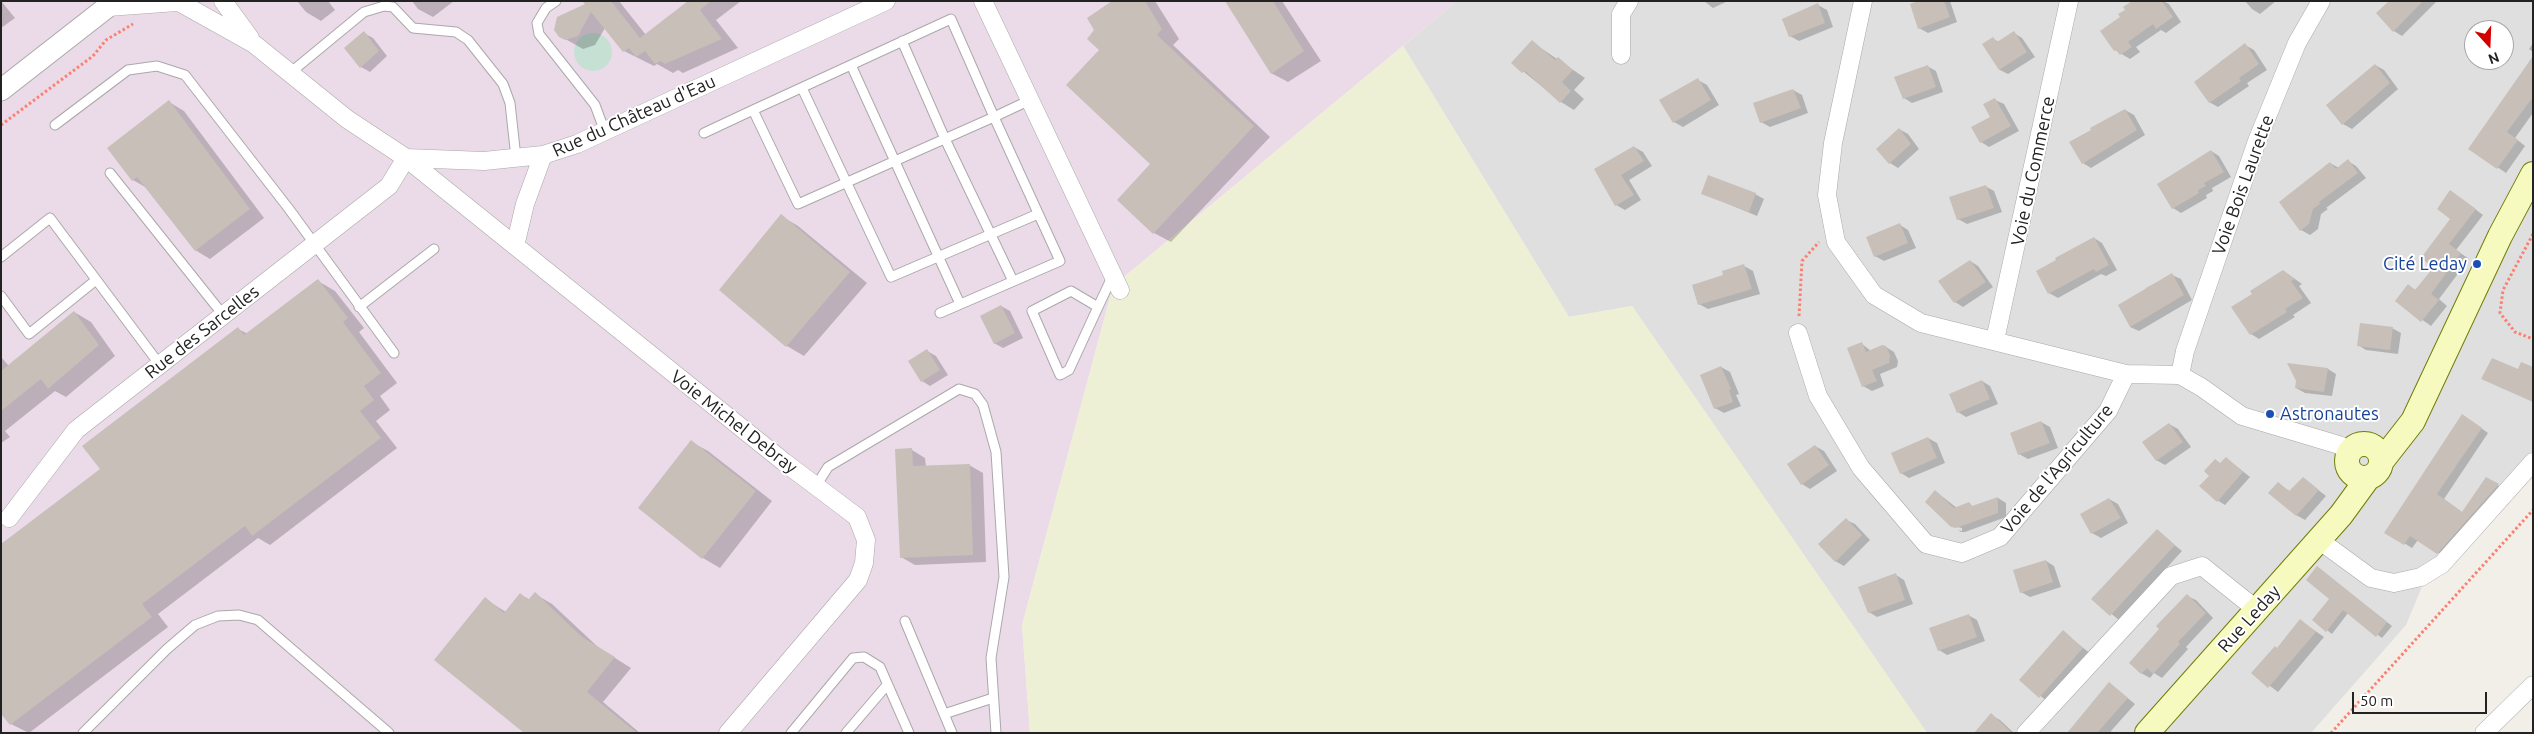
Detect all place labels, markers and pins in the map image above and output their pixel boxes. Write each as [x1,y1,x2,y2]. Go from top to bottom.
place label: Cité Leday [2383,253,2467,275]
marker: Cité Leday [2471,258,2483,270]
place label: Astronautes [2280,403,2379,425]
marker: Astronautes [2264,408,2276,420]

